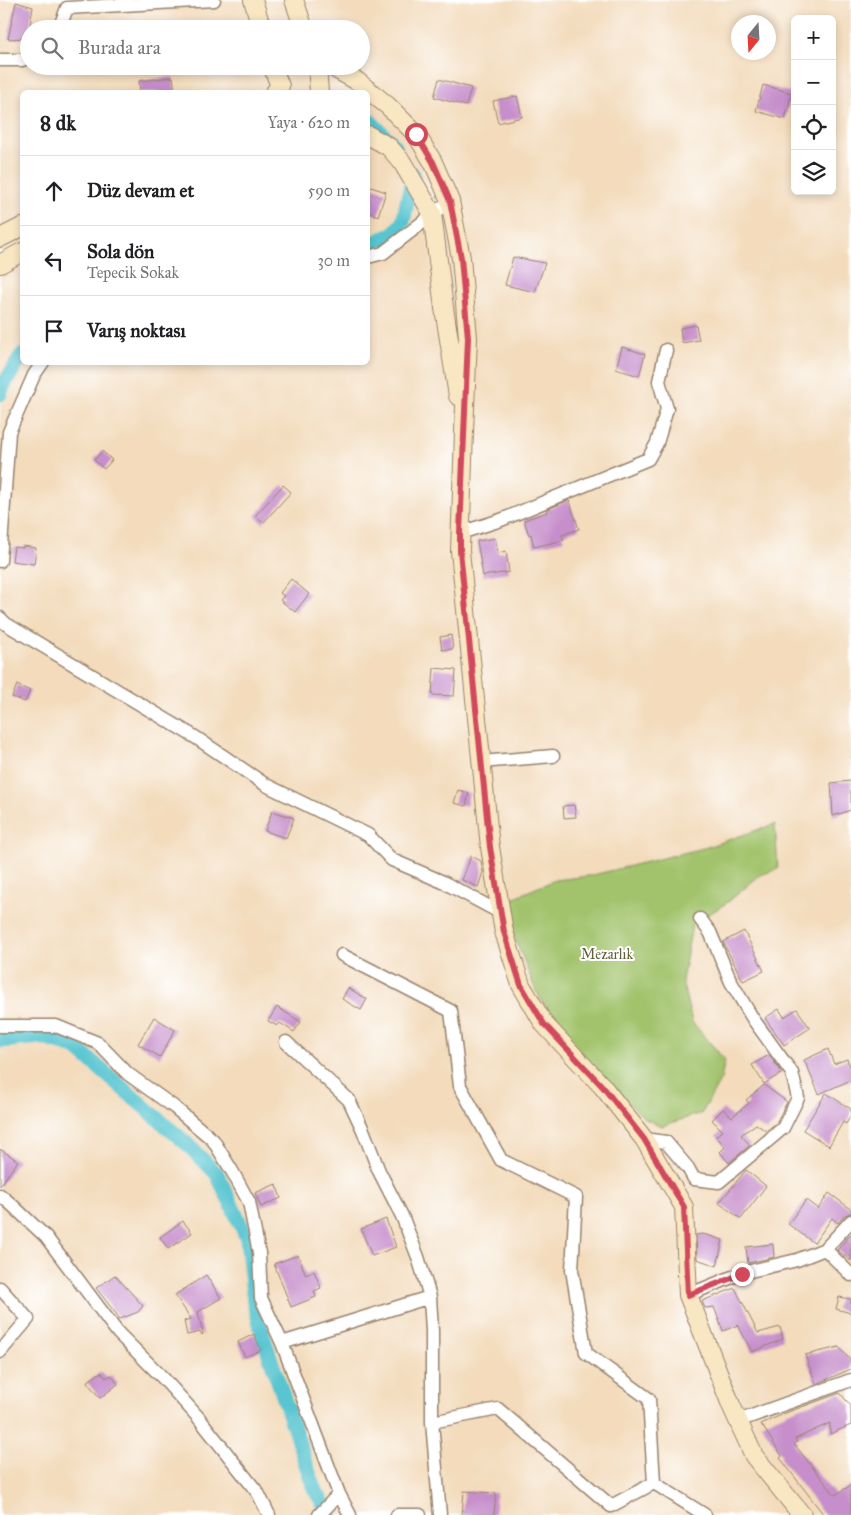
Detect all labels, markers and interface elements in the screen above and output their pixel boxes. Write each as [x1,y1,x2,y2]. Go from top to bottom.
north arrow [731,15,776,60]
map controls [791,15,836,195]
button: + [791,15,836,60]
search box [20,20,370,75]
icon: search [38,34,66,62]
text: Burada ara [78,36,161,59]
button: − [791,60,836,105]
button: locate [791,105,836,150]
text: 8 dk [40,110,76,136]
text: Yaya · 620 m [267,113,350,132]
route start [405,123,428,146]
button: layers [791,150,836,195]
icon: ahead [40,177,68,205]
text: Düz devam et [87,179,194,202]
text: 590 m [308,181,350,200]
text: Sola dön [87,240,154,263]
icon: left [40,247,68,275]
text: 30 m [317,251,350,270]
text: Tepecik Sokak [87,263,179,282]
icon: arrive [40,317,68,345]
text: Varış noktası [87,319,186,342]
park label: Mezarlık [581,946,633,963]
route end [731,1263,754,1286]

